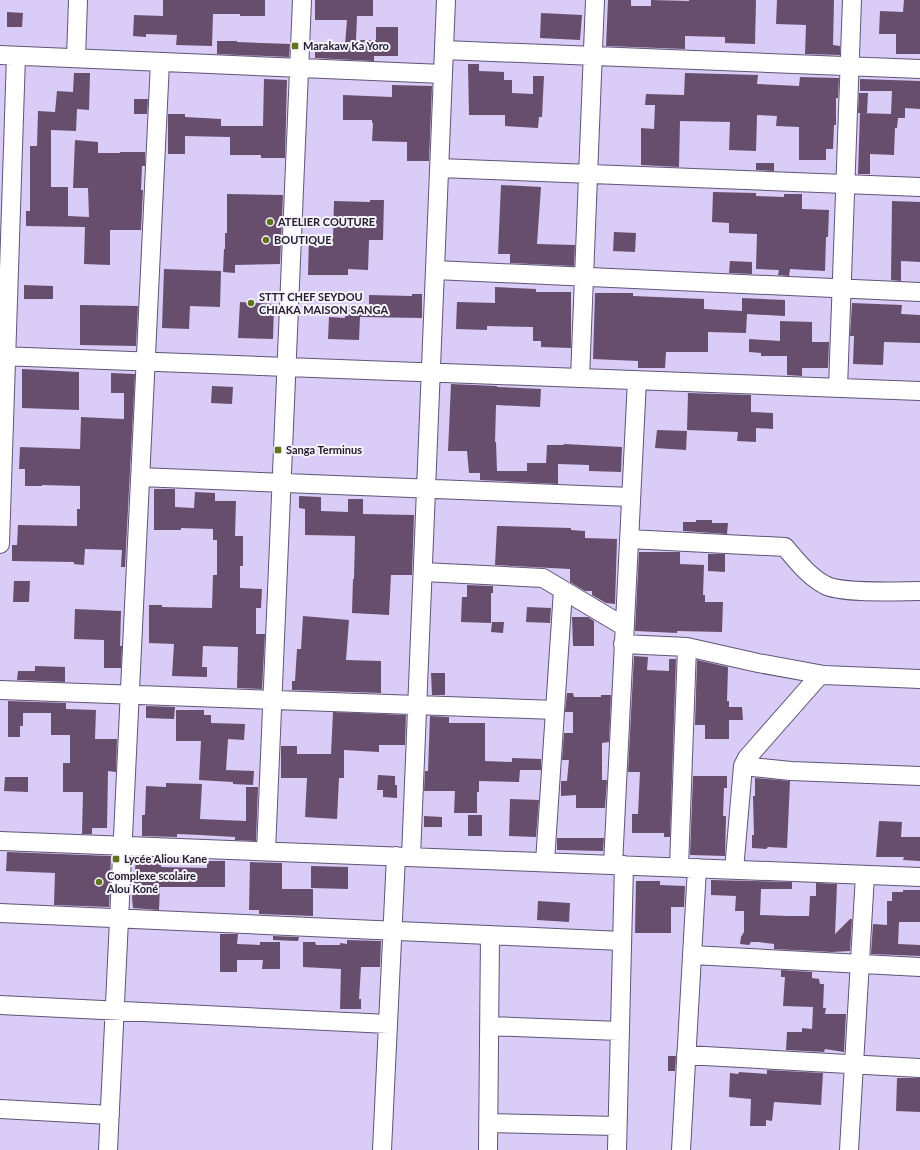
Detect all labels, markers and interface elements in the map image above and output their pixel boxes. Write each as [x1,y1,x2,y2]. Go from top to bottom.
place label: Marakaw Ka Yoro [303,39,389,52]
marker: Marakaw Ka Yoro [290,41,300,51]
place label: ATELIER COUTURE [277,215,375,228]
marker: ATELIER COUTURE [265,217,275,227]
place label: BOUTIQUE [274,233,332,246]
marker: BOUTIQUE [261,235,271,245]
place label: STTT CHEF SEYDOU CHIAKA MAISON SANGA [259,290,388,316]
marker: STTT CHEF SEYDOU CHIAKA MAISON SANGA [246,298,256,308]
place label: Sanga Terminus [286,443,362,456]
marker: Sanga Terminus [273,445,283,455]
place label: Lycée Aliou Kane [124,852,207,865]
marker: Lycée Aliou Kane [111,854,121,864]
place label: Complexe scolaire Alou Koné [106,869,196,895]
marker: Complexe scolaire Alou Koné [94,877,104,887]

